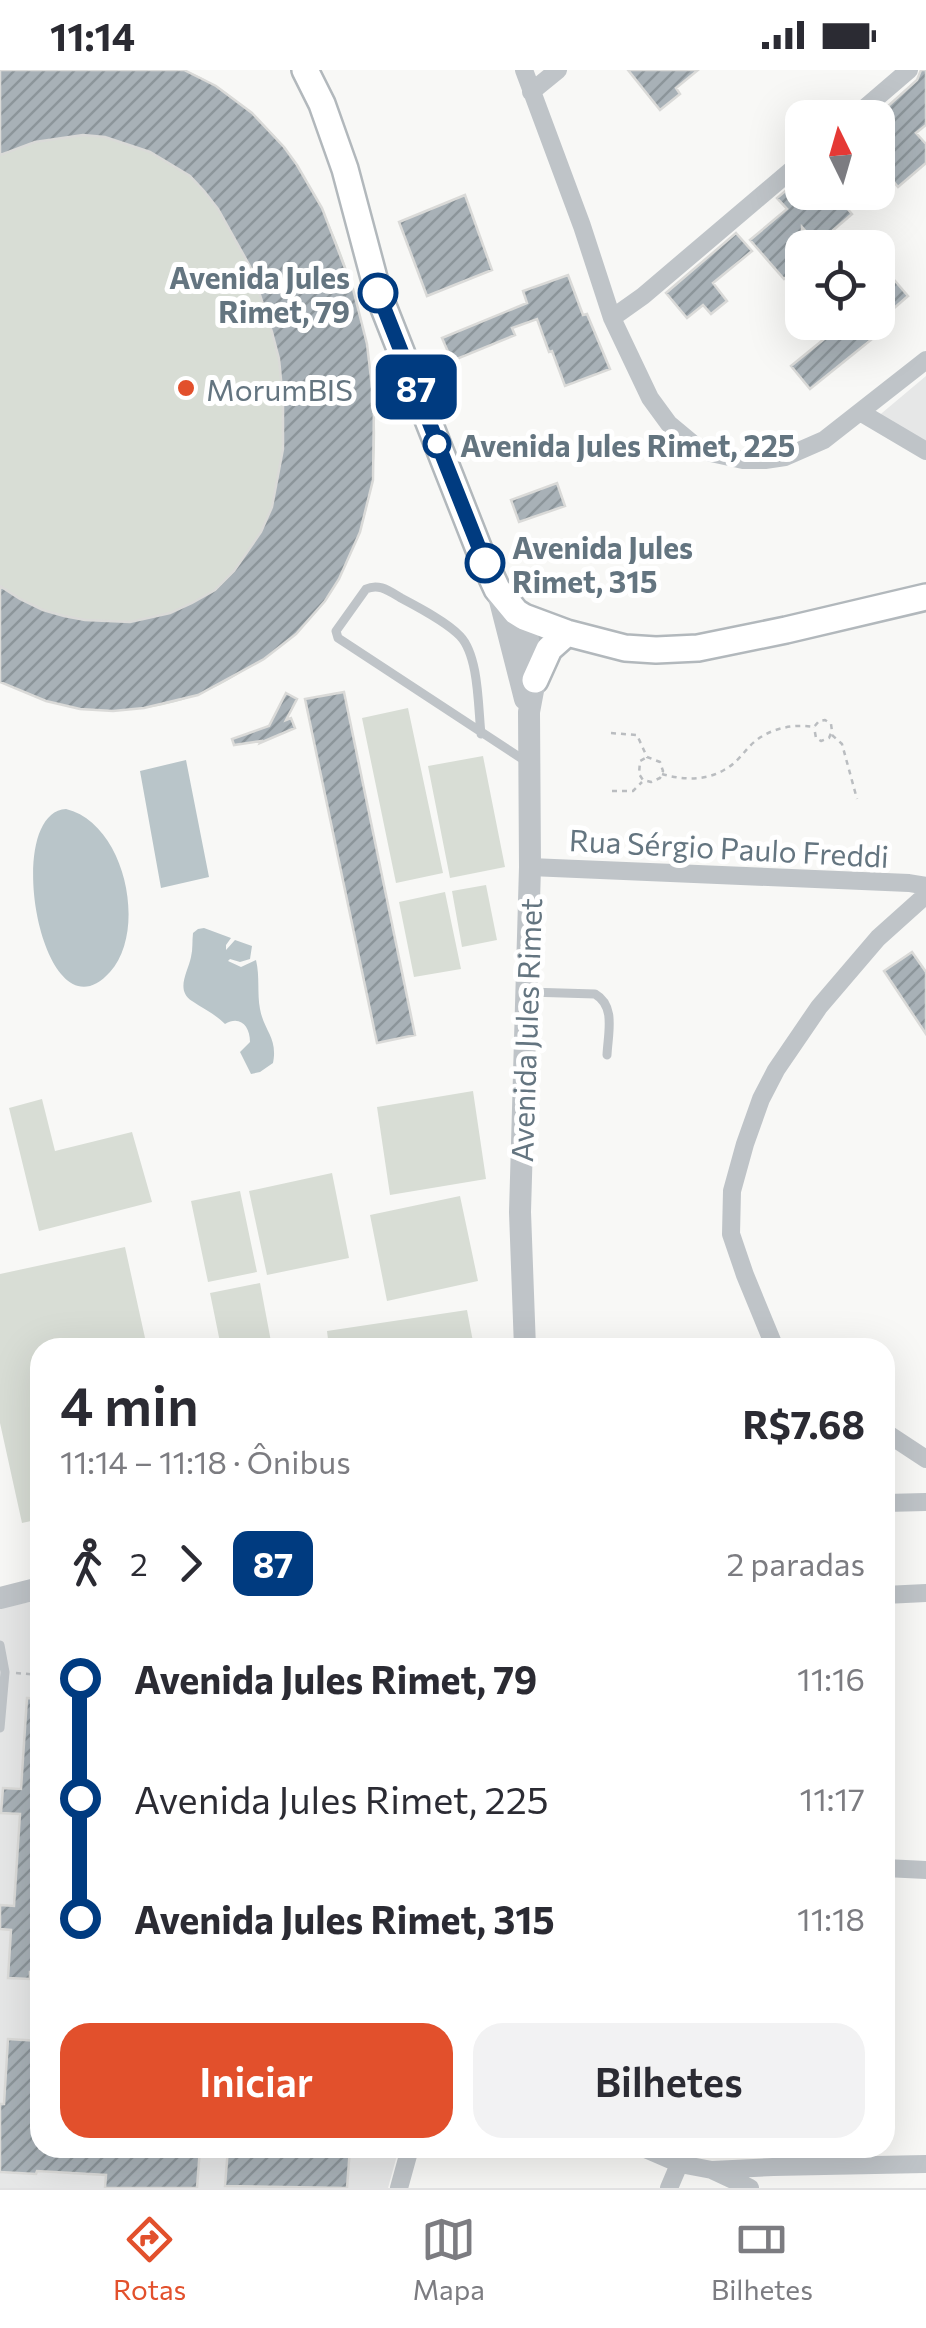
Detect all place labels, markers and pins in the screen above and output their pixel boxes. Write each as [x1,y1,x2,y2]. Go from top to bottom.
place label: Avenida Jules Rimet, 79 [169,258,350,329]
marker: Avenida Jules Rimet, 79 [359,274,397,312]
place label: MorumBIS [206,370,353,407]
marker: MorumBIS [175,377,197,399]
place label: Avenida Jules Rimet, 225 [460,426,795,463]
marker: Avenida Jules Rimet, 225 [424,431,450,457]
place label: Avenida Jules Rimet, 315 [512,528,693,599]
marker: Avenida Jules Rimet, 315 [466,544,504,582]

